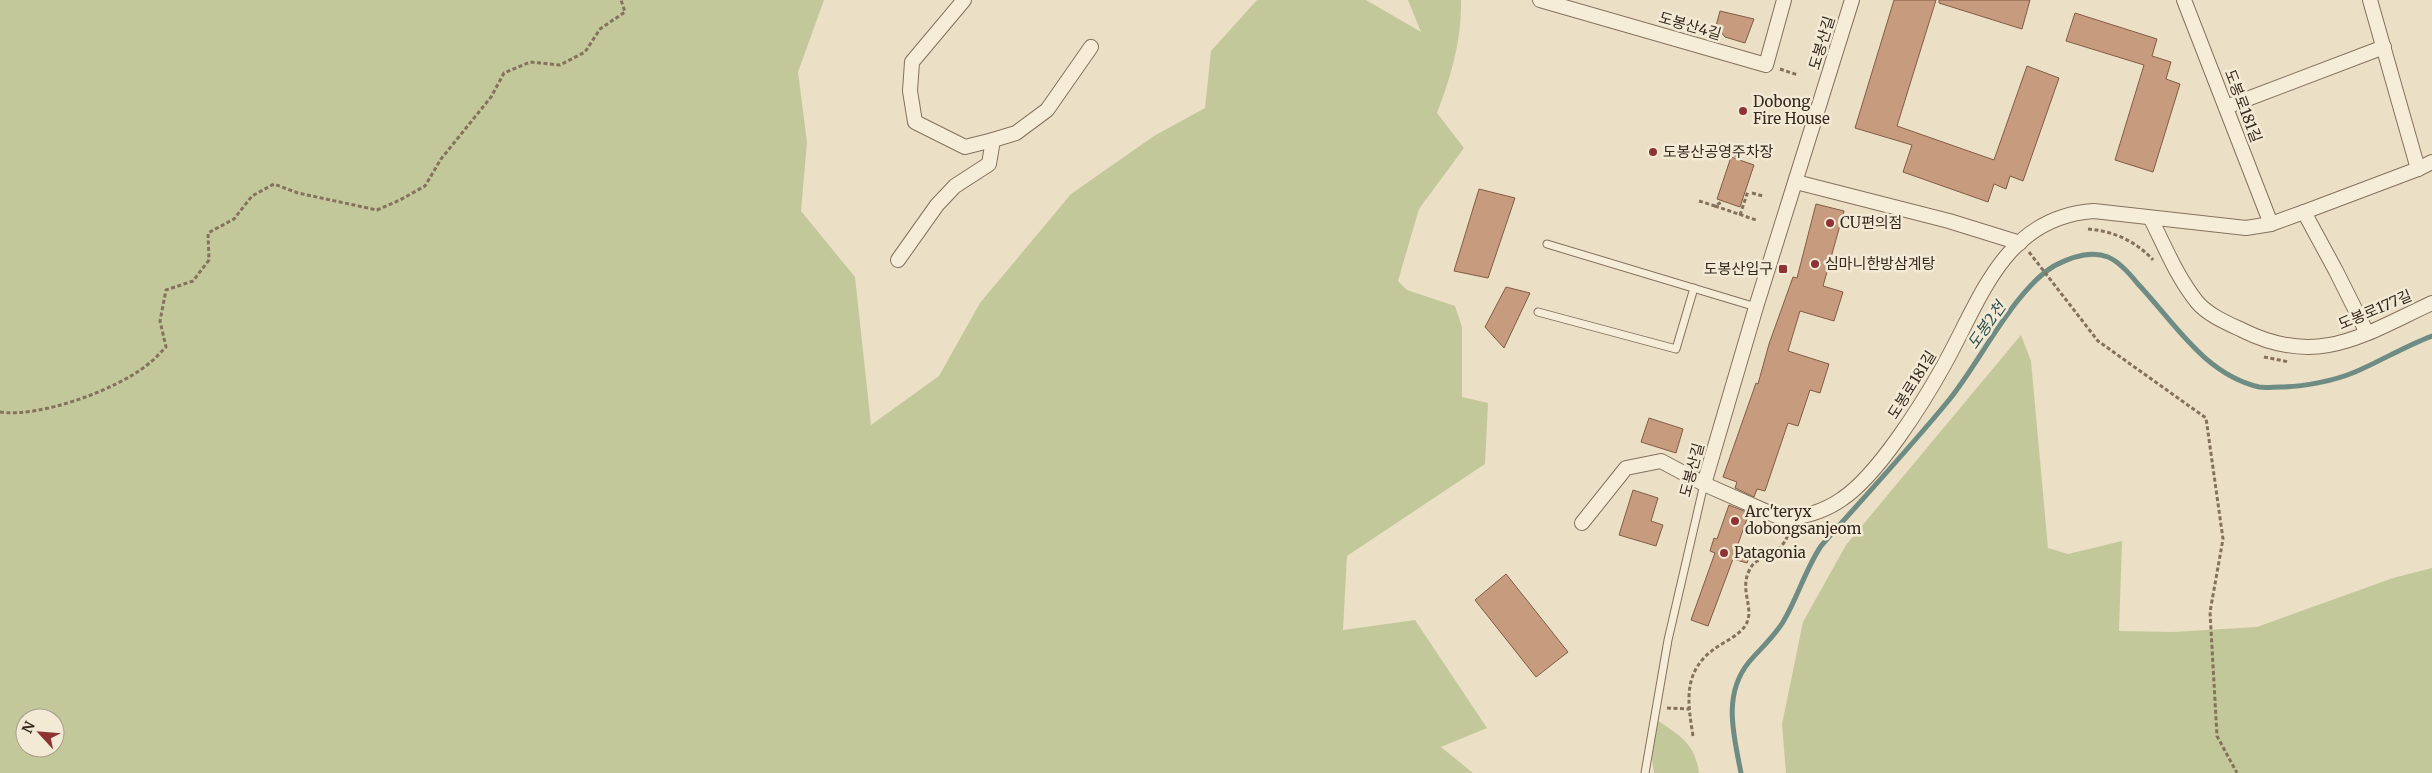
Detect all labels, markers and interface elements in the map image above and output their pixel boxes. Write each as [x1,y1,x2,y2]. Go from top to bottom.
street label: 도봉산4길 [1657,8,1724,44]
street label: 도봉산길 [1804,14,1839,72]
street label: 도봉로181길 [2221,67,2266,145]
place label: Dobong Fire House [1753,92,1830,128]
marker: Dobong Fire House [1737,105,1749,117]
place label: 도봉산공영주차장 [1663,142,1774,161]
marker: 도봉산공영주차장 [1647,146,1659,158]
place label: CU편의점 [1840,213,1902,232]
marker: CU편의점 [1824,217,1836,229]
place label: 심마니한방삼계탕 [1825,254,1936,273]
marker: 심마니한방삼계탕 [1809,258,1821,270]
place label: 도봉산입구 [1704,259,1773,278]
marker: 도봉산입구 [1777,263,1789,275]
street label: 도봉로177길 [2335,286,2414,334]
water label: 도봉2천 [1963,296,2011,353]
street label: 도봉로181길 [1883,347,1940,422]
street label: 도봉산길 [1675,441,1708,499]
place label: Arc'teryx dobongsanjeom [1744,502,1861,538]
marker: Arc'teryx dobongsanjeom [1729,515,1741,527]
place label: Patagonia [1734,543,1806,562]
marker: Patagonia [1718,547,1730,559]
north arrow [15,708,65,758]
text: N [18,718,39,736]

